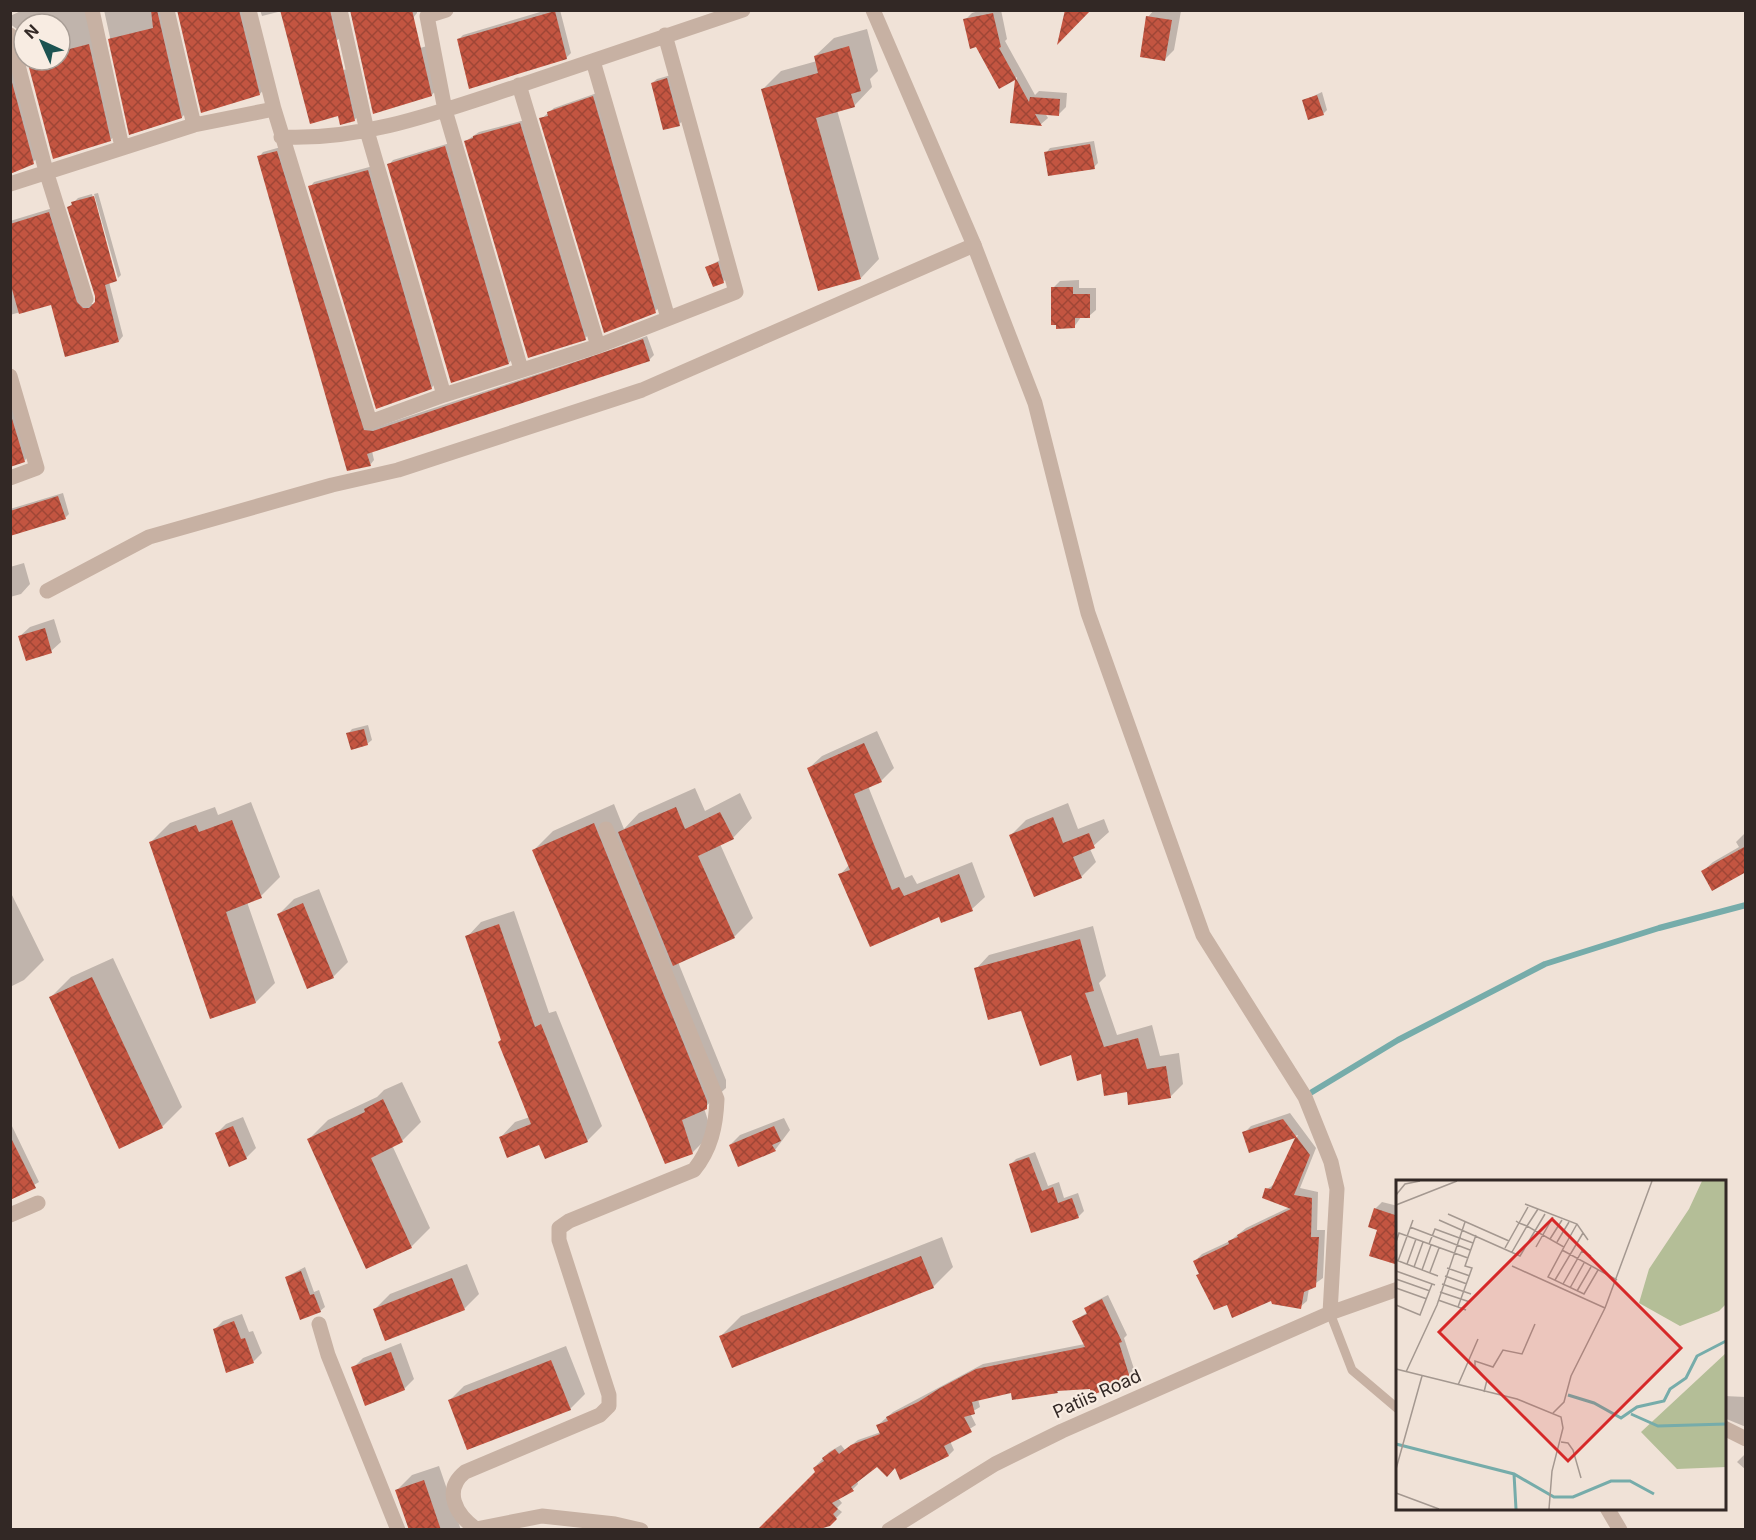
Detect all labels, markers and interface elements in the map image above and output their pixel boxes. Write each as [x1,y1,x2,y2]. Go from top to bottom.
north arrow [12,12,72,72]
text: N [20,20,43,43]
inset map [1396,1180,1726,1510]
street label: Patiis Road [1049,1365,1144,1422]

